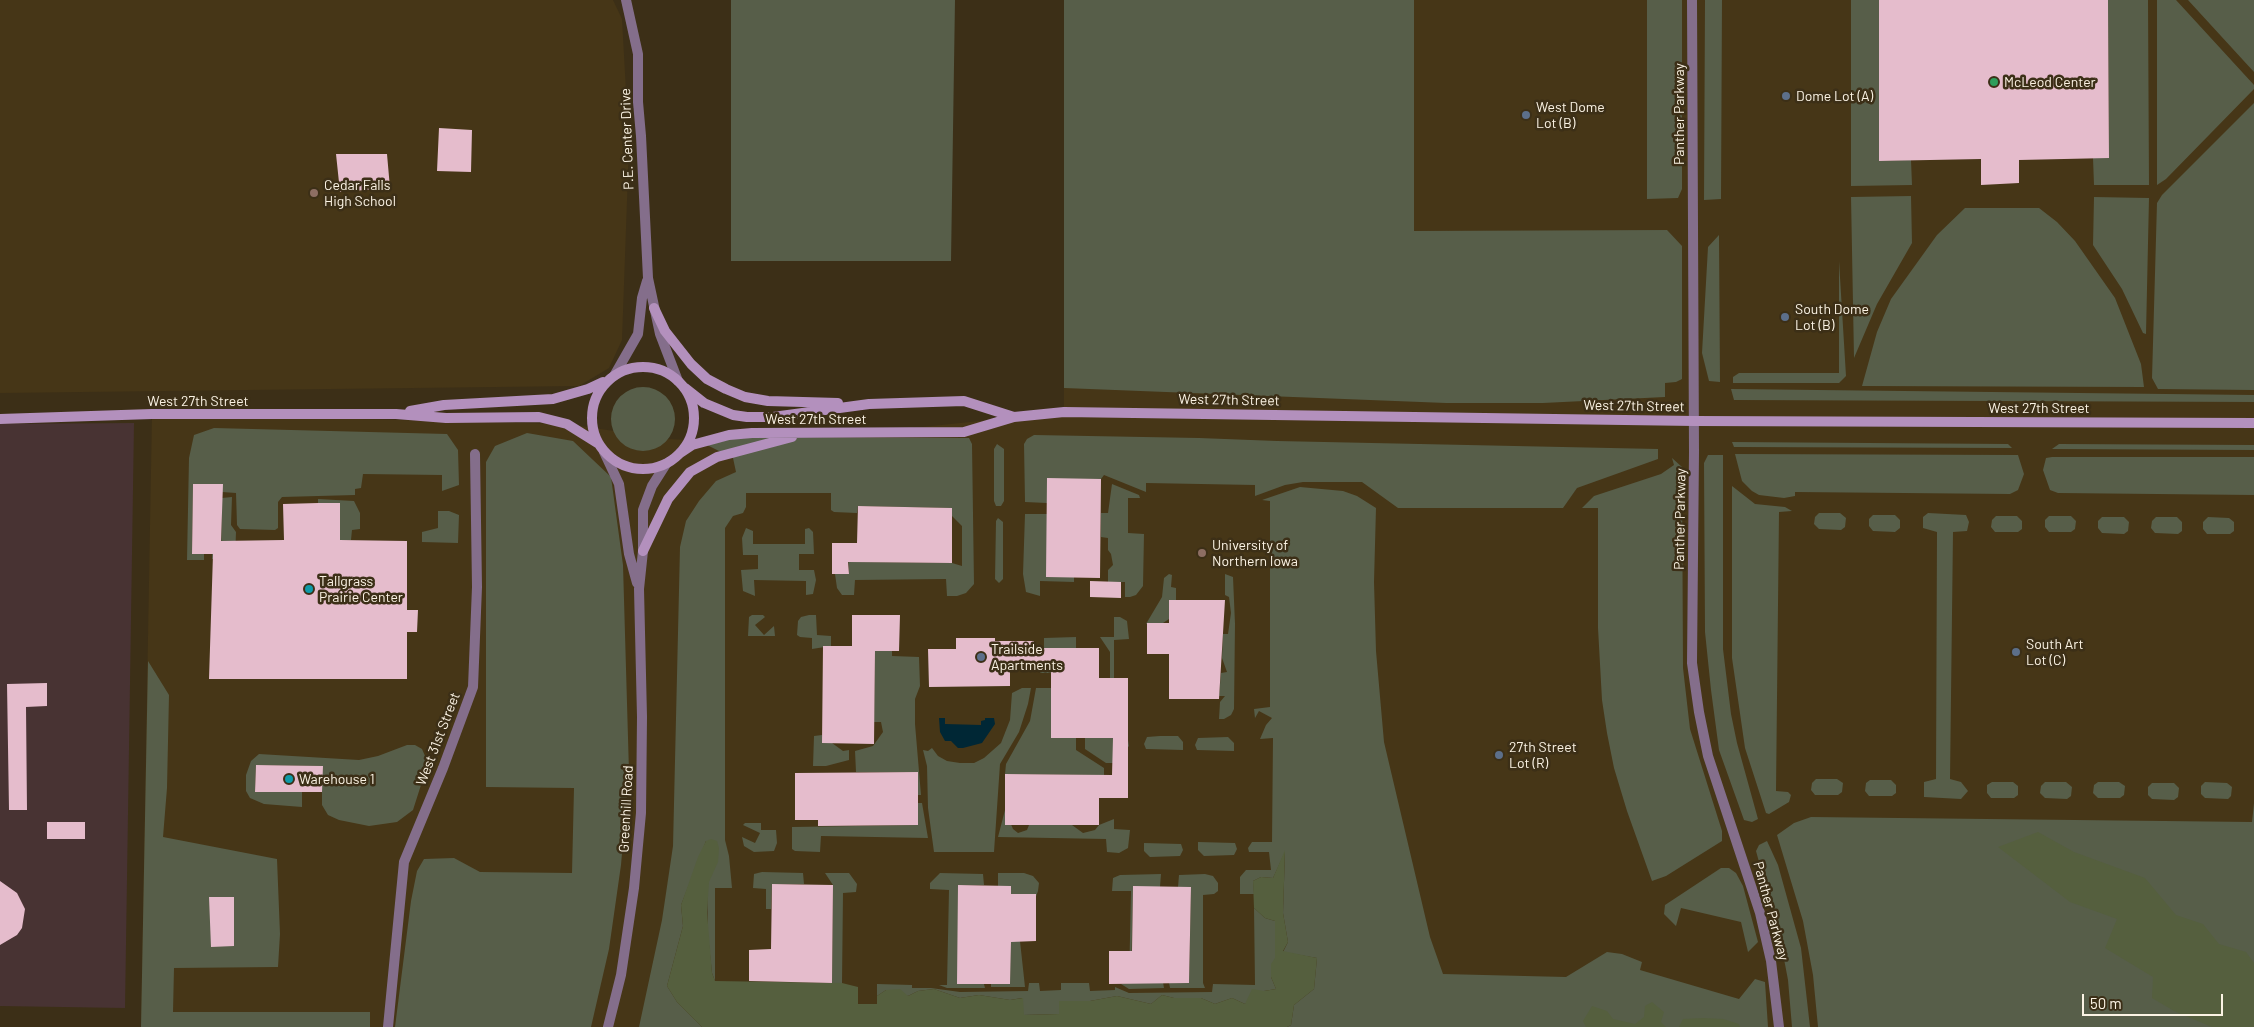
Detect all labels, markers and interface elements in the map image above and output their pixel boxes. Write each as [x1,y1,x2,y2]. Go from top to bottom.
street label: Panther Parkway [1671,63,1687,165]
place label: McLeod Center [2004,74,2096,90]
marker: McLeod Center [1988,76,2000,88]
street label: P.E. Center Drive [617,88,637,190]
place label: Dome Lot (A) [1796,88,1873,104]
marker: Dome Lot (A) [1780,90,1792,102]
place label: West Dome Lot (B) [1536,99,1605,132]
marker: West Dome Lot (B) [1520,109,1532,121]
place label: Cedar Falls High School [324,177,396,210]
marker: Cedar Falls High School [308,187,320,199]
place label: South Dome Lot (B) [1795,301,1869,334]
marker: South Dome Lot (B) [1779,311,1791,323]
street label: West 27th Street [1178,391,1280,409]
street label: West 27th Street [147,393,249,409]
street label: West 27th Street [1583,397,1685,415]
street label: West 27th Street [1988,400,2090,416]
street label: West 27th Street [765,411,867,427]
street label: Panther Parkway [1671,468,1689,570]
place label: University of Northern Iowa [1212,537,1298,570]
marker: University of Northern Iowa [1196,547,1208,559]
place label: Tallgrass Prairie Center [319,573,403,606]
marker: Tallgrass Prairie Center [303,583,315,595]
place label: South Art Lot (C) [2026,636,2084,669]
place label: Trailside Apartments [991,641,1063,674]
marker: South Art Lot (C) [2010,646,2022,658]
marker: Trailside Apartments [975,651,987,663]
street label: West 31st Street [413,690,463,788]
place label: 27th Street Lot (R) [1509,739,1577,772]
marker: 27th Street Lot (R) [1493,749,1505,761]
street label: Greenhill Road [615,765,637,853]
place label: Warehouse 1 [299,771,375,787]
marker: Warehouse 1 [283,773,295,785]
street label: Panther Parkway [1750,860,1792,962]
scale bar [2084,984,2225,1016]
text: 50 m [2090,994,2122,1012]

